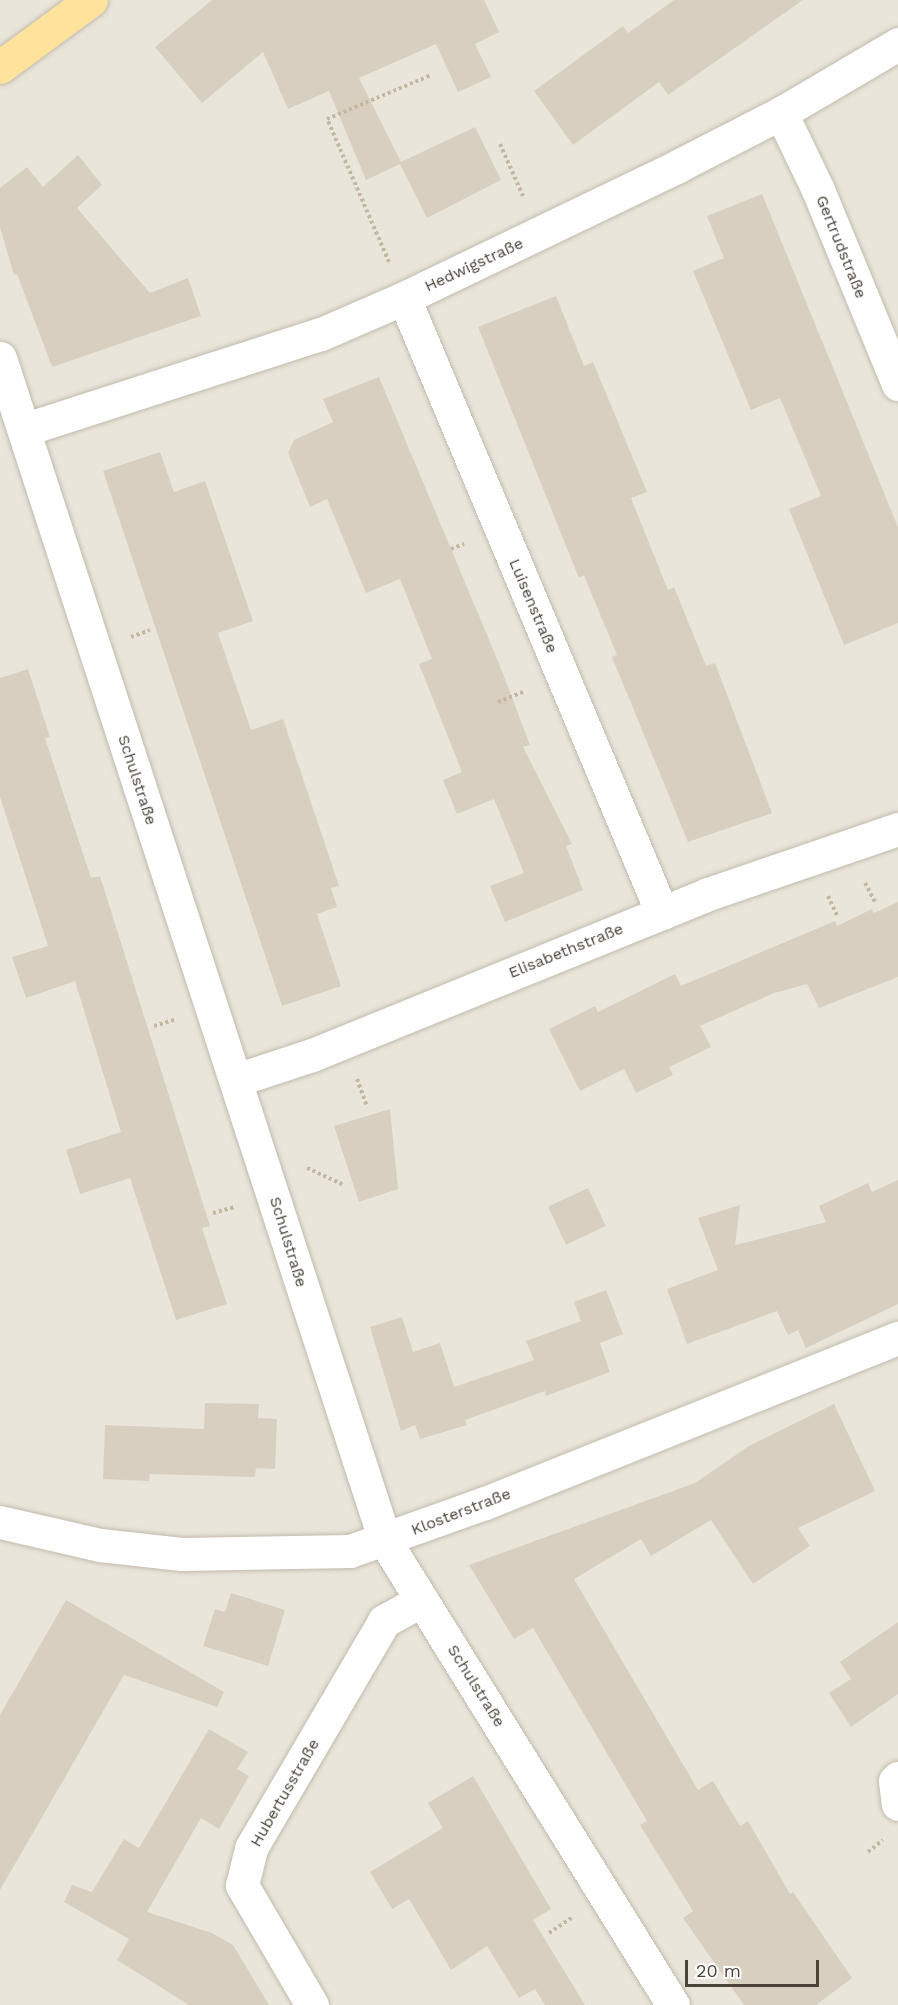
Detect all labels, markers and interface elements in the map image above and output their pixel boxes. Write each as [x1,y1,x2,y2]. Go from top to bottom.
street label: Gertrudstraße [812,193,870,301]
street label: Hedwigstraße [422,234,526,296]
street label: Luisenstraße [504,556,562,656]
street label: Schulstraße [113,733,161,827]
street label: Elisabethstraße [506,919,626,983]
street label: Schulstraße [265,1194,311,1290]
street label: Klosterstraße [408,1484,514,1540]
street label: Schulstraße [443,1641,509,1731]
street label: Hubertusstraße [246,1736,324,1850]
scale bar [688,1948,822,1986]
text: 20 m [696,1960,741,1981]

